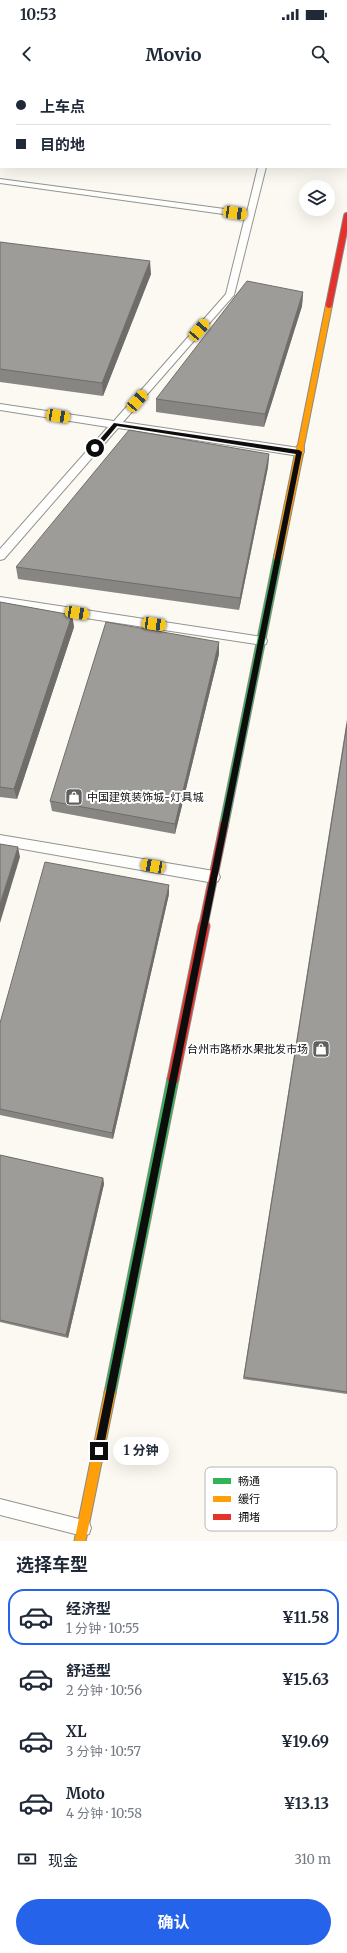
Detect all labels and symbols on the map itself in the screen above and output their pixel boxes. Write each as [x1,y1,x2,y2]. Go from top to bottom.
car [222,205,248,221]
car [187,317,211,343]
car [125,388,149,414]
car [45,408,71,424]
route start [86,439,104,457]
car [64,605,90,621]
car [141,616,167,632]
shop icon: 中国建筑装饰城-灯具城 [64,787,84,807]
place label: 中国建筑装饰城-灯具城 [87,790,203,804]
car [140,858,166,874]
shop icon: 台州市路桥水果批发市场 [311,1039,331,1059]
place label: 台州市路桥水果批发市场 [187,1042,308,1056]
callout: 1 分钟 [113,1437,169,1465]
route end [90,1442,108,1460]
legend [205,1467,337,1531]
text: 畅通 [238,1474,260,1488]
text: 缓行 [238,1492,260,1506]
text: 拥堵 [238,1510,260,1524]

